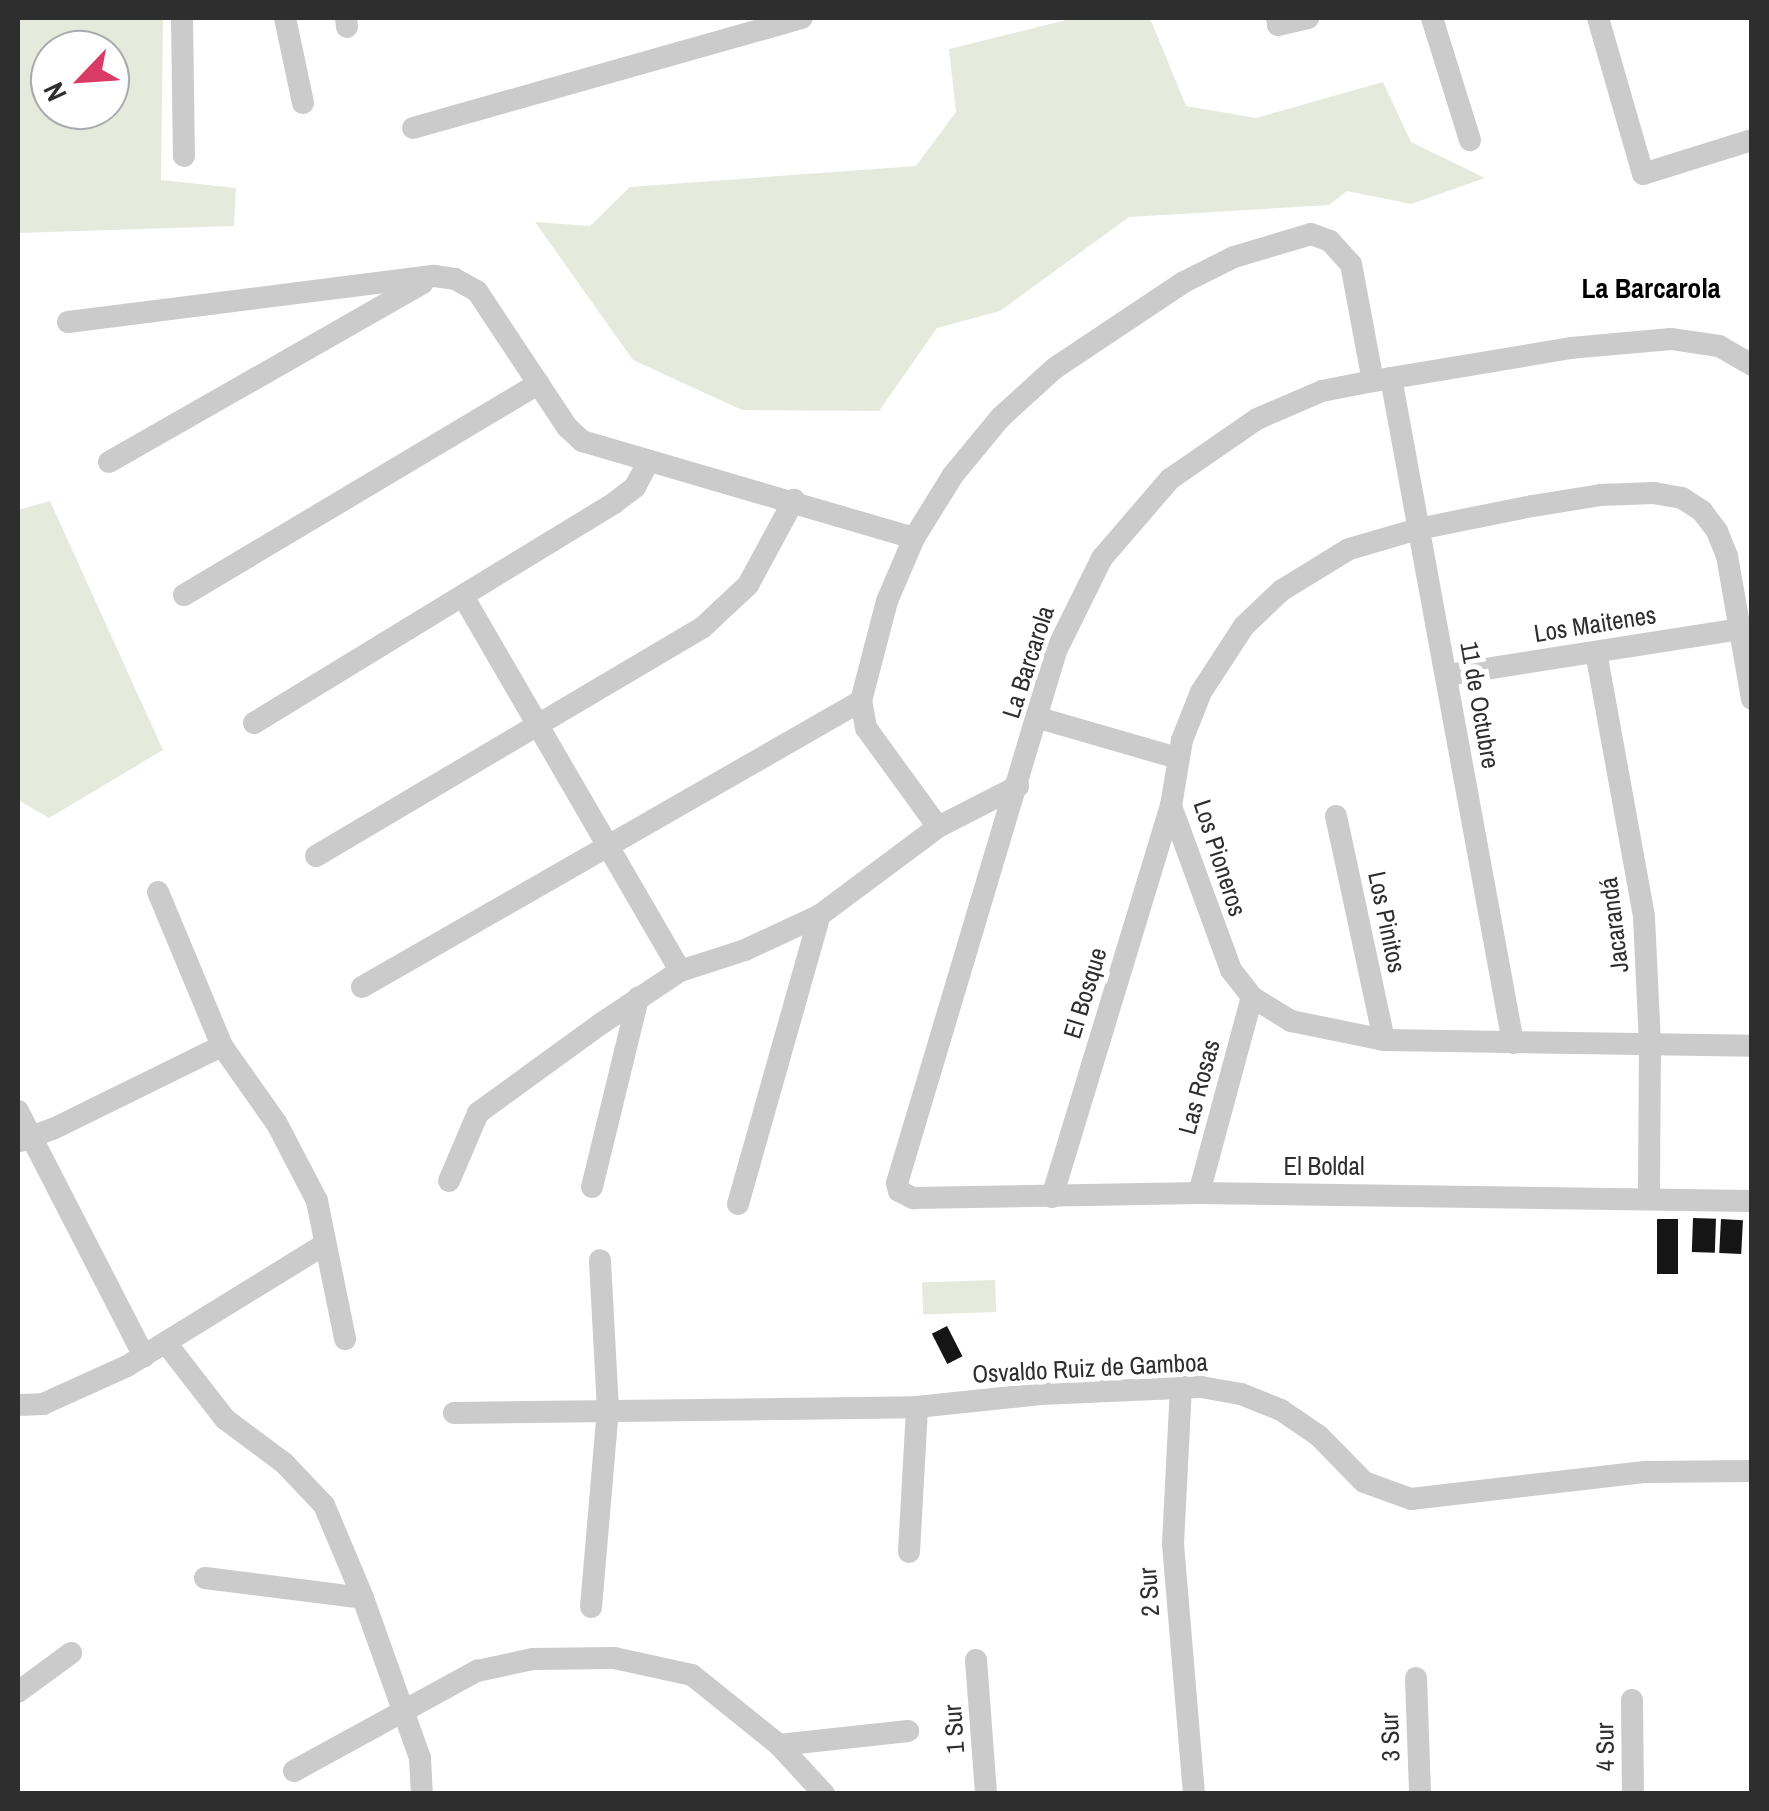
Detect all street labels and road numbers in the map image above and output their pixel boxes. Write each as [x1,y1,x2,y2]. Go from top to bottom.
street label: Los Maitenes [1532,600,1658,648]
street label: La Barcarola [996,602,1060,722]
street label: 11 de Octubre [1454,639,1506,771]
street label: Los Pioneros [1187,796,1253,920]
street label: Los Pinitos [1362,869,1412,975]
street label: Jacarandá [1593,876,1635,974]
street label: El Bosque [1057,944,1113,1042]
street label: Las Rosas [1172,1036,1226,1138]
street label: El Boldal [1284,1151,1364,1181]
street label: Osvaldo Ruiz de Gamboa [971,1347,1209,1389]
street label: 2 Sur [1132,1567,1166,1617]
street label: 1 Sur [937,1704,971,1754]
street label: 3 Sur [1374,1712,1406,1762]
street label: 4 Sur [1590,1722,1620,1772]

